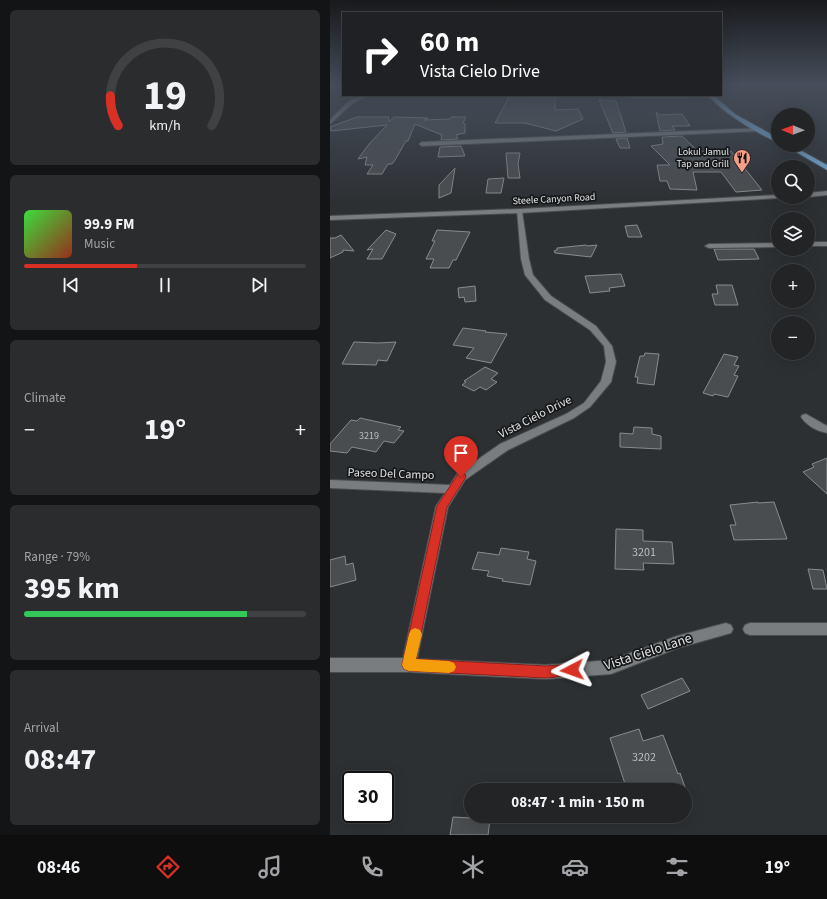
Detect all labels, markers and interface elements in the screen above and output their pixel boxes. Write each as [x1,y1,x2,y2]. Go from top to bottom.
text: 60 m [420,22,479,62]
icon: right [354,28,406,80]
text: Vista Cielo Drive [420,59,540,84]
text: 19 [143,65,187,125]
north arrow [771,108,815,152]
map controls [771,108,815,360]
text: km/h [149,114,181,135]
place label: Lokul Jamul Tap and Grill [677,145,729,171]
restaurant icon: Lokul Jamul Tap and Grill [732,148,752,173]
button: search [771,160,815,204]
street label: Steele Canyon Road [512,190,596,208]
button: layers [771,212,815,256]
text: 99.9 FM [84,214,135,235]
text: Music [84,235,115,253]
button: + [771,264,815,308]
icon: previous [60,274,82,296]
icon: pause [154,274,176,296]
icon: next [248,274,270,296]
button: − [771,316,815,360]
text: Climate [24,389,66,407]
street label: Vista Cielo Drive [496,391,574,443]
text: 19° [144,408,186,451]
text: − [24,414,35,446]
text: + [295,414,306,446]
house number: 3219 [359,429,379,443]
pin [444,436,478,477]
icon: arrive [450,442,472,464]
street label: Paseo Del Campo [347,464,435,484]
house number: 3201 [632,544,656,561]
text: Range · 79% [24,548,90,566]
text: 395 km [24,567,120,610]
street label: Vista Cielo Lane [601,628,695,676]
position arrow [551,649,593,691]
text: Arrival [24,719,59,737]
text: 08:47 [24,738,96,781]
house number: 3202 [632,749,656,766]
speed limit sign: 30 [342,771,394,823]
text: 08:47 · 1 min · 150 m [511,792,645,813]
icon: directions [154,853,182,881]
icon: music [256,853,284,881]
icon: phone [358,853,386,881]
icon: climate [459,853,487,881]
icon: car [561,853,589,881]
icon: filters [663,853,691,881]
text: 08:46 [37,855,80,880]
text: 19° [765,855,790,880]

